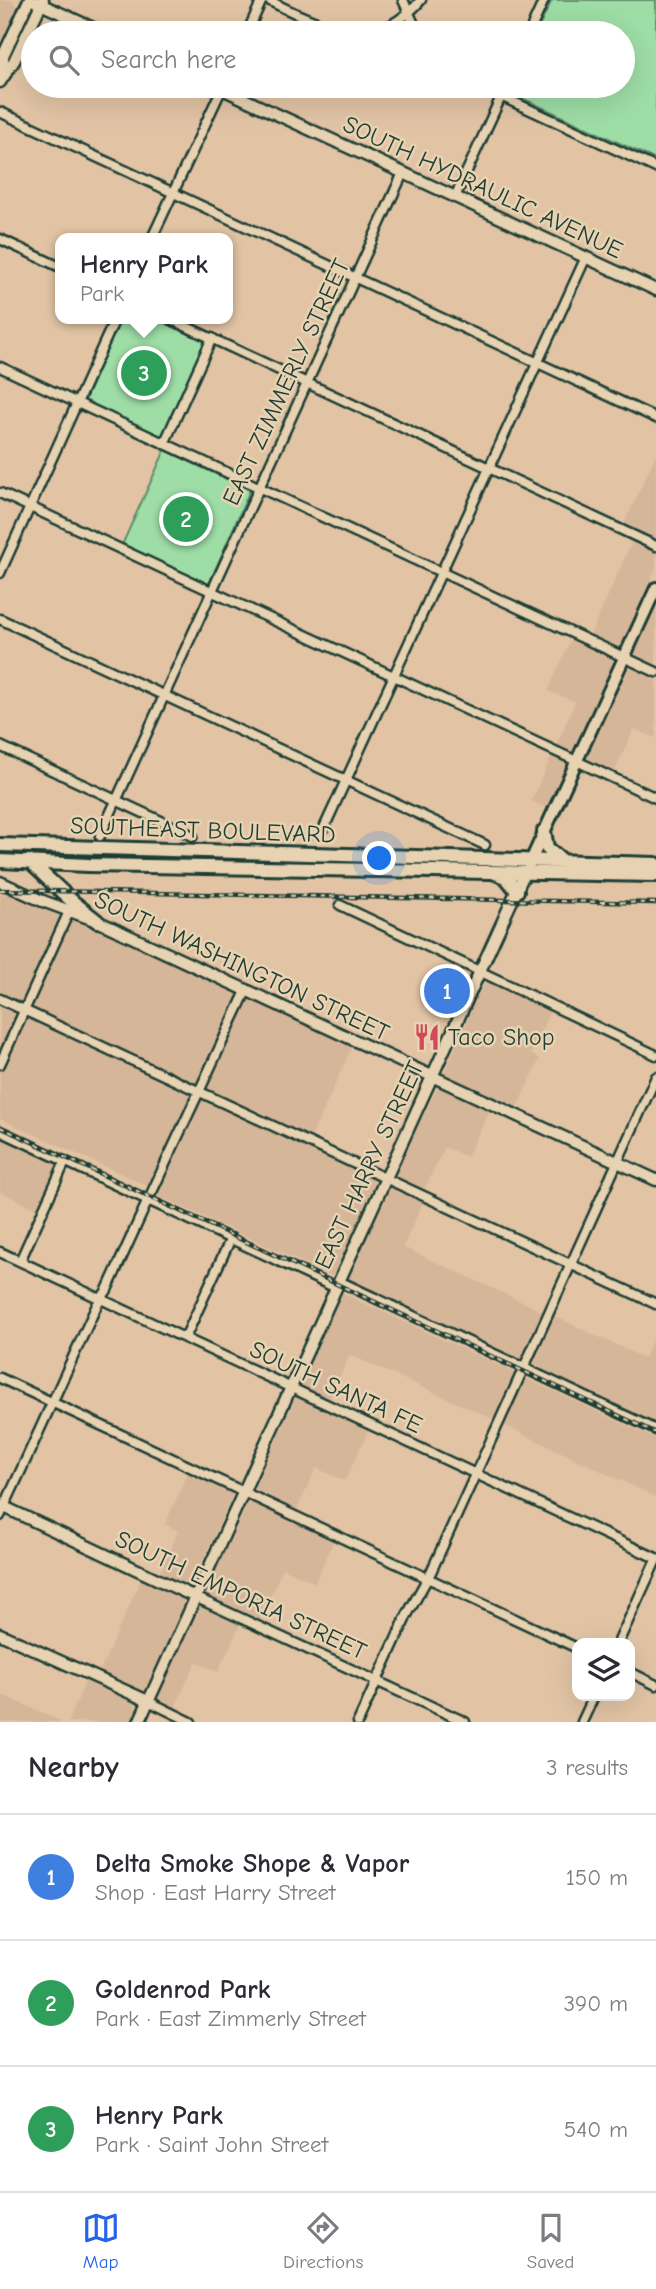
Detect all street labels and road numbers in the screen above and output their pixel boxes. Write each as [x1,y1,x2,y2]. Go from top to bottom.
street label: SOUTH HYDRAULIC AVENUE [339,110,627,264]
street label: EAST ZIMMERLY STREET [217,254,356,510]
street label: SOUTHEAST BOULEVARD [70,811,336,849]
street label: SOUTH WASHINGTON STREET [90,885,394,1047]
street label: EAST HARRY STREET [309,1056,430,1273]
street label: SOUTH SANTA FE [245,1335,427,1439]
street label: SOUTH EMPORIA STREET [111,1524,371,1666]

